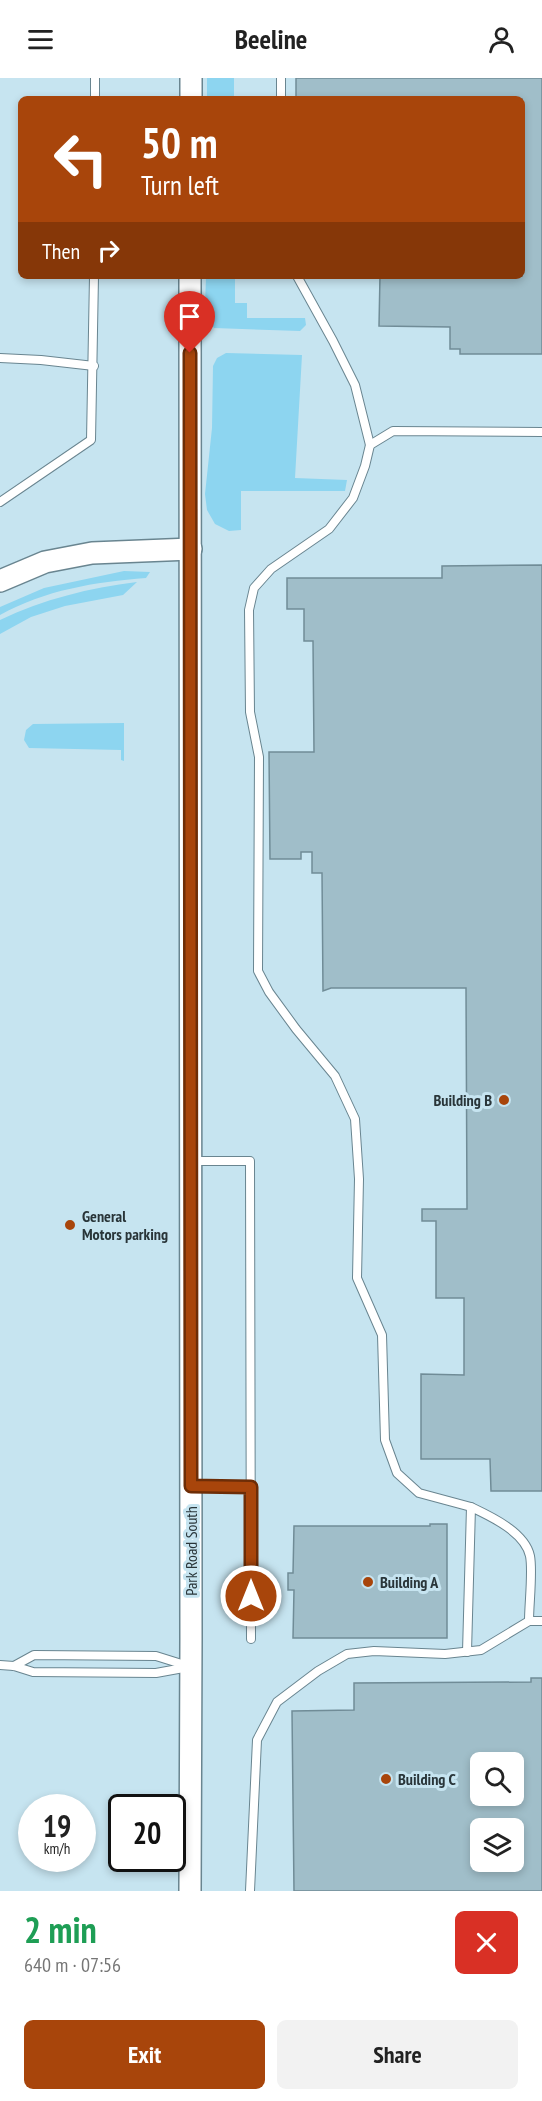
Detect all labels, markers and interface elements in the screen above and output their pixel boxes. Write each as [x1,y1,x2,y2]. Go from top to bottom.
text: Beeline [235,22,307,56]
icon: menu [24,23,57,56]
icon: person [485,23,518,56]
text: 50 m [141,115,218,170]
icon: left [42,120,120,198]
text: Turn left [141,168,219,202]
icon: right [92,234,125,267]
text: Then [42,237,80,265]
pin [164,291,215,353]
icon: arrive [173,300,206,333]
place label: Building B [433,1090,492,1110]
marker: Building B [497,1093,511,1107]
place label: General Motors parking [82,1206,168,1244]
marker: General Motors parking [63,1218,77,1232]
street label: Park Road South [181,1506,201,1596]
position arrow [219,1564,283,1628]
place label: Building A [380,1572,439,1592]
marker: Building A [361,1575,375,1589]
map controls [470,1752,524,1872]
button: search [470,1752,524,1806]
place label: Building C [398,1769,457,1789]
marker: Building C [379,1772,393,1786]
speed limit sign: 20 [108,1794,186,1872]
text: 19 [43,1806,71,1845]
button: layers [470,1818,524,1872]
text: km/h [44,1839,70,1858]
text: 2 min [24,1906,97,1953]
button: close [455,1911,518,1974]
text: 640 m · 07:56 [24,1952,121,1978]
button: Exit [24,2020,265,2089]
button: Share [277,2020,518,2089]

